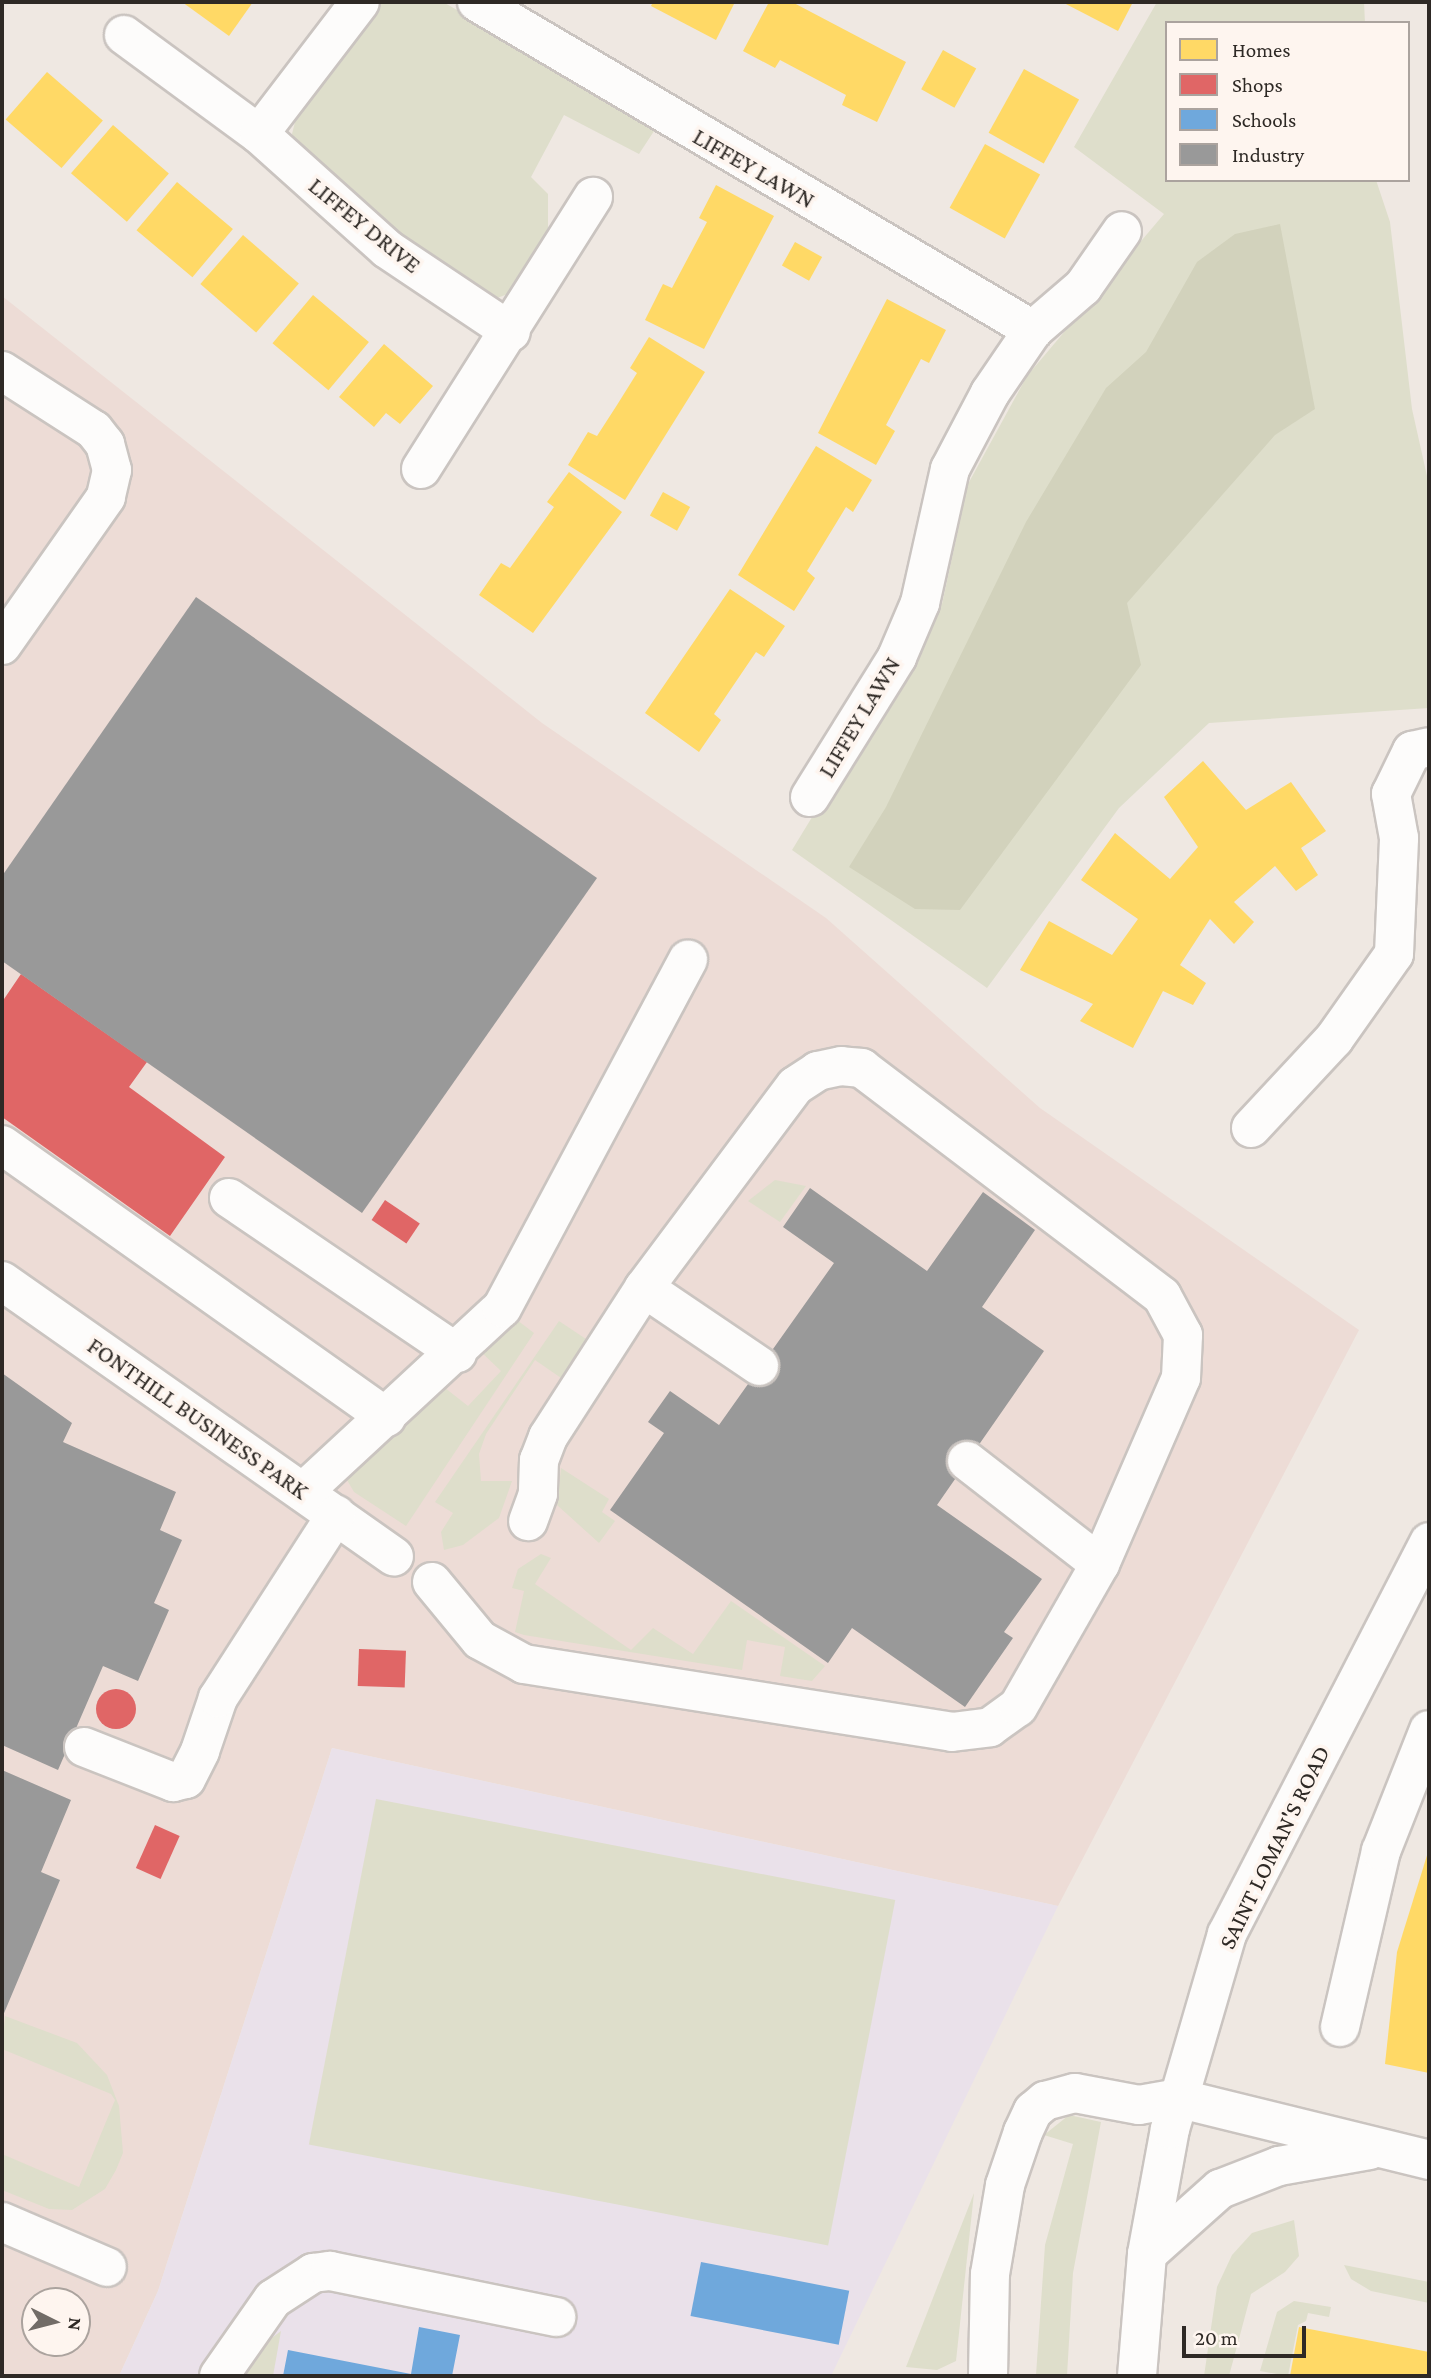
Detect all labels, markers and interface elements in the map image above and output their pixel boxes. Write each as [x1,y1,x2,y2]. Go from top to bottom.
legend [1165,21,1410,182]
text: Homes [1232,38,1291,62]
text: Shops [1232,73,1283,97]
text: Schools [1232,108,1296,132]
street label: LIFFEY LAWN [688,122,820,214]
text: Industry [1232,143,1304,167]
street label: LIFFEY DRIVE [303,171,427,279]
street label: LIFFEY LAWN [812,651,906,783]
street label: FONTHILL BUSINESS PARK [82,1331,314,1505]
street label: SAINT LOMAN'S ROAD [1212,1741,1336,1953]
north arrow [21,2287,91,2357]
scale bar [1186,2312,1310,2356]
text: N [64,2316,87,2332]
text: 20 m [1195,2326,1238,2350]

